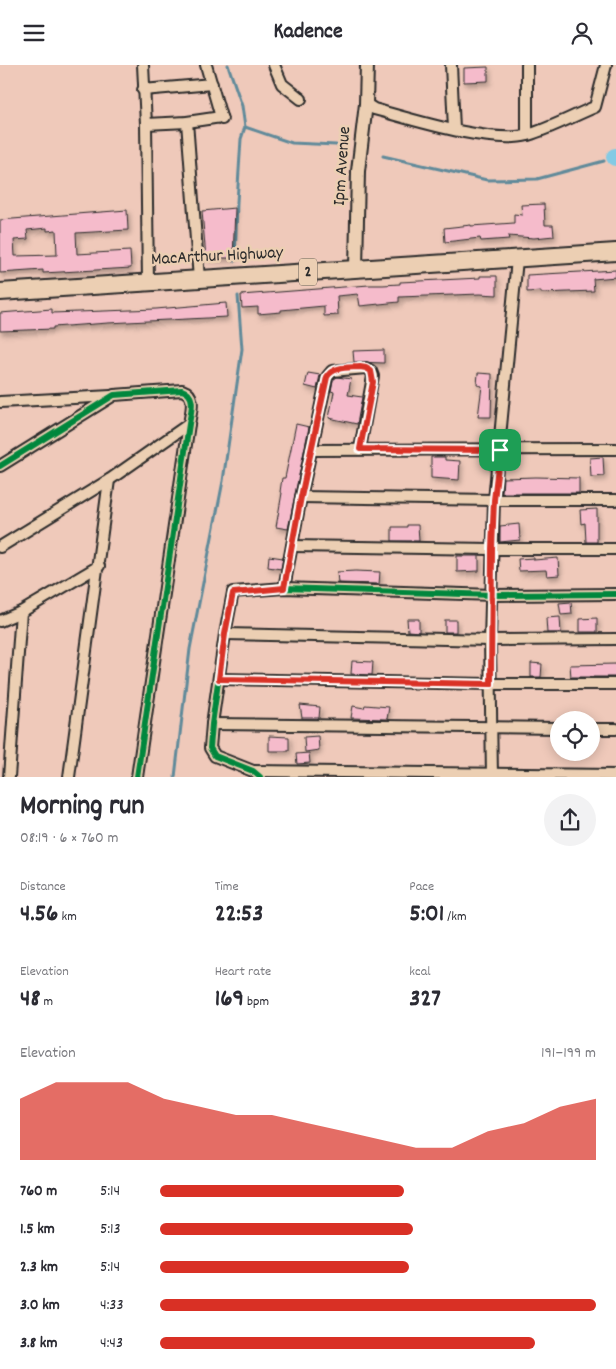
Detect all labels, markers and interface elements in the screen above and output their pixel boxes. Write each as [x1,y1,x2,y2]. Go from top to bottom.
text: Kadence [273,17,343,48]
icon: menu [20,19,48,47]
icon: person [568,19,596,47]
street label: Ipm Avenue [328,125,358,207]
street label: MacArthur Highway [150,241,284,273]
road number: 2 [299,258,317,285]
pin [479,429,521,471]
icon: arrive [486,436,514,464]
map controls [550,711,600,761]
button: locate [550,711,600,761]
text: Morning run [20,788,144,828]
button: share [544,794,596,846]
text: 08:19 · 6 × 760 m [20,827,118,850]
text: Distance [20,877,66,897]
text: Time [215,877,239,897]
text: Pace [409,877,434,897]
text: 4.56 [20,897,58,933]
text: 22:53 [215,897,263,933]
text: 5:01 [409,897,444,933]
text: km [58,907,77,927]
text: /km [444,907,467,927]
text: Elevation [20,962,69,982]
text: Heart rate [215,962,271,982]
text: kcal [409,962,431,982]
text: 48 [20,982,40,1018]
text: 169 [215,982,244,1018]
text: 327 [409,982,441,1018]
text: m [40,992,53,1012]
text: bpm [244,992,269,1012]
text: Elevation [20,1042,76,1065]
text: 191–199 m [541,1042,596,1065]
text: 760 m [20,1180,57,1203]
text: 5:14 [100,1180,120,1203]
text: 1.5 km [20,1218,55,1241]
text: 5:13 [100,1218,121,1241]
text: 2.3 km [20,1256,58,1279]
text: 5:14 [100,1256,120,1279]
text: 3.0 km [20,1294,60,1317]
text: 4:33 [100,1294,124,1317]
text: 3.8 km [20,1332,57,1355]
text: 4:43 [100,1332,123,1355]

